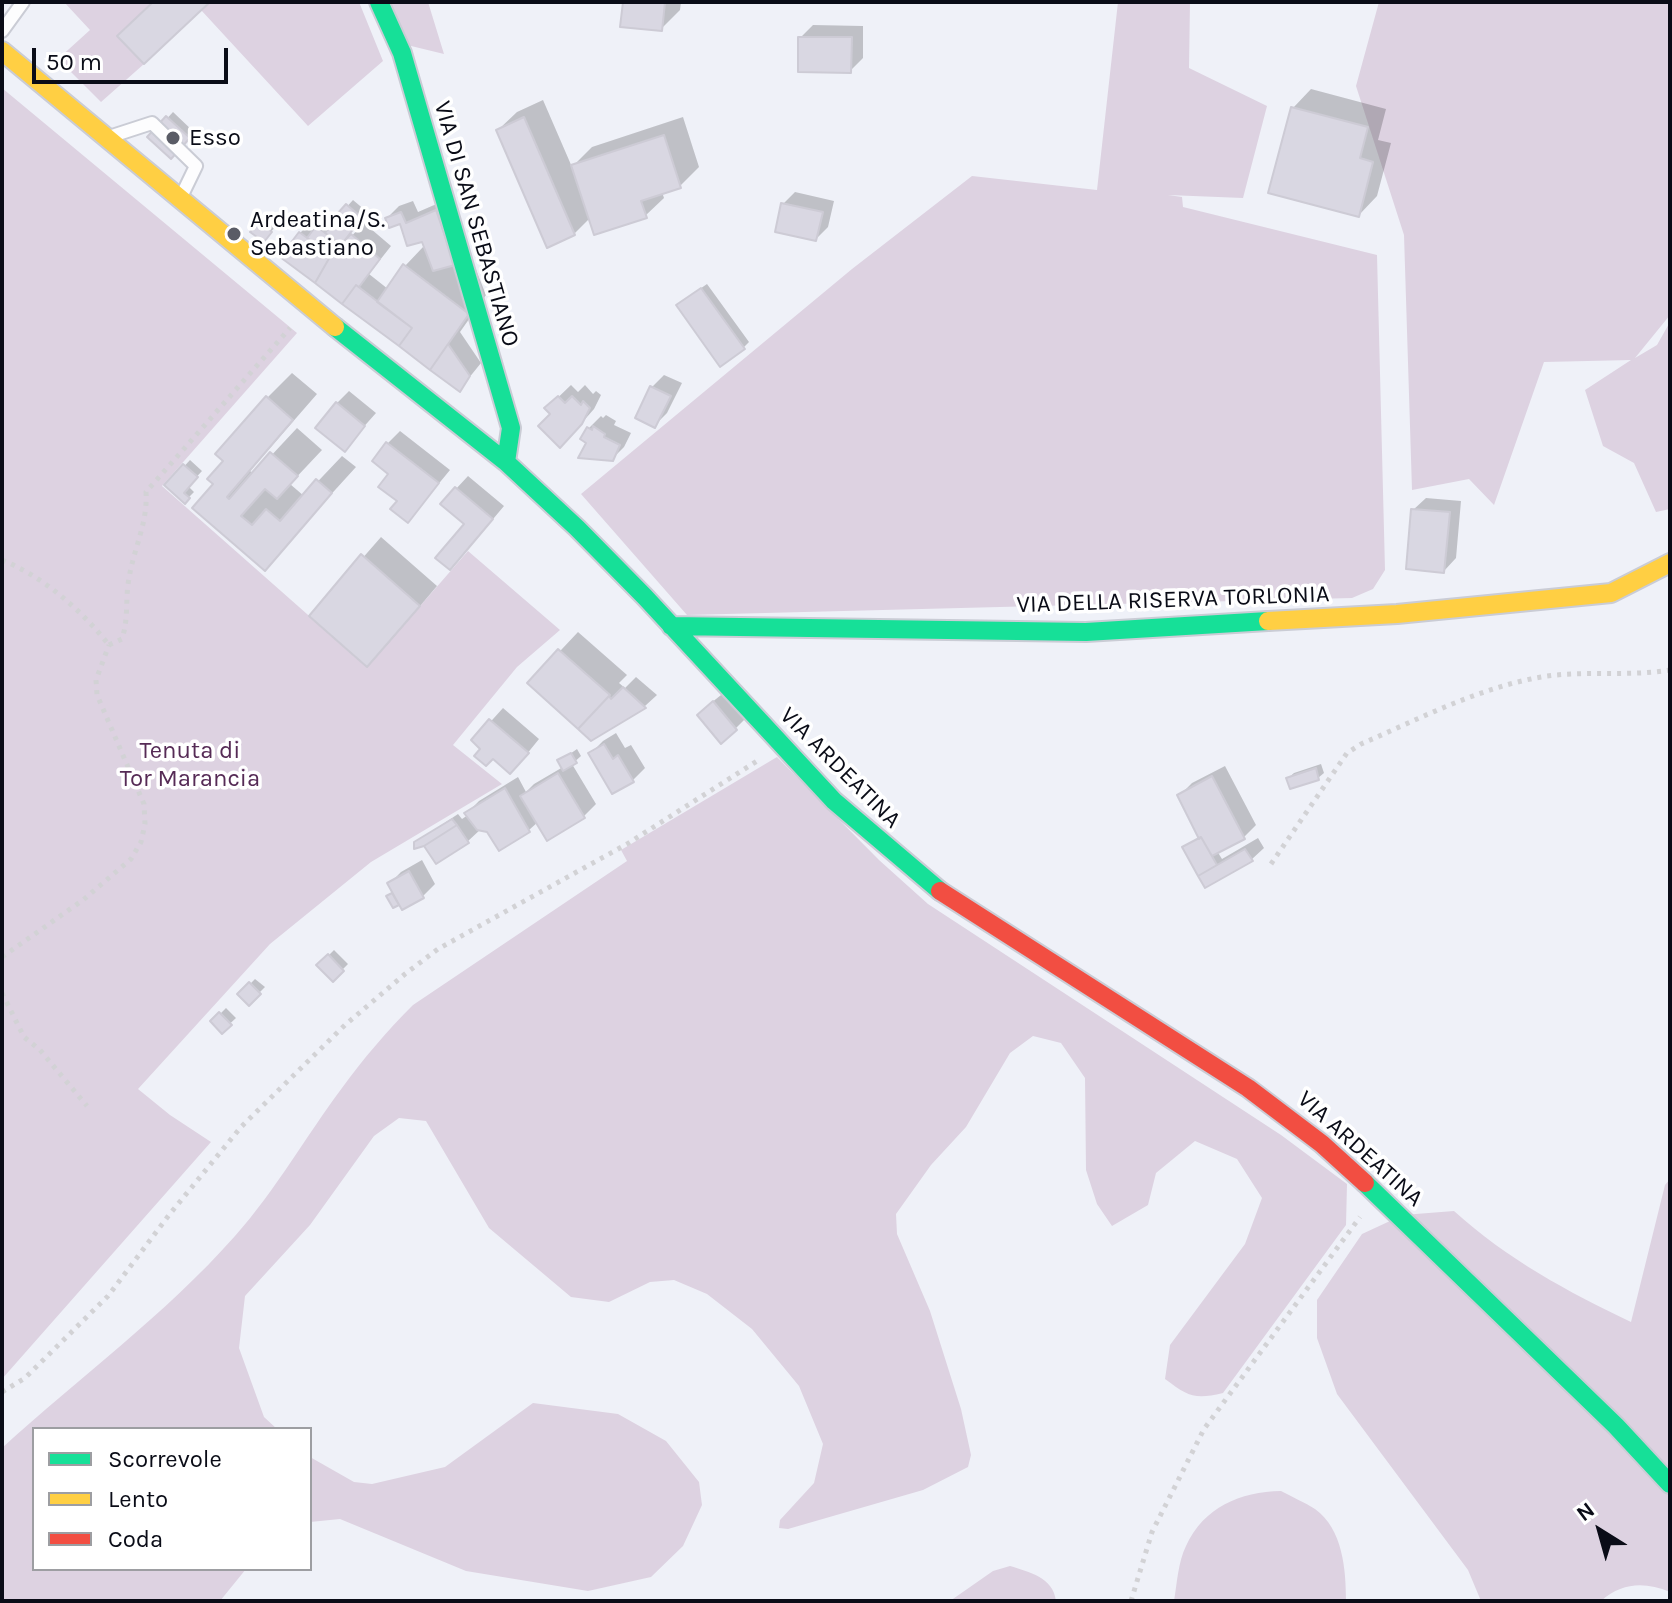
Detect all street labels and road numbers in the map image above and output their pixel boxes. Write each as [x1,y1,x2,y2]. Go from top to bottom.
street label: VIA DI SAN SEBASTIANO [427,98,525,350]
street label: VIA DELLA RISERVA TORLONIA [1016,580,1330,620]
street label: VIA ARDEATINA [774,702,906,834]
street label: VIA ARDEATINA [1291,1085,1429,1213]

